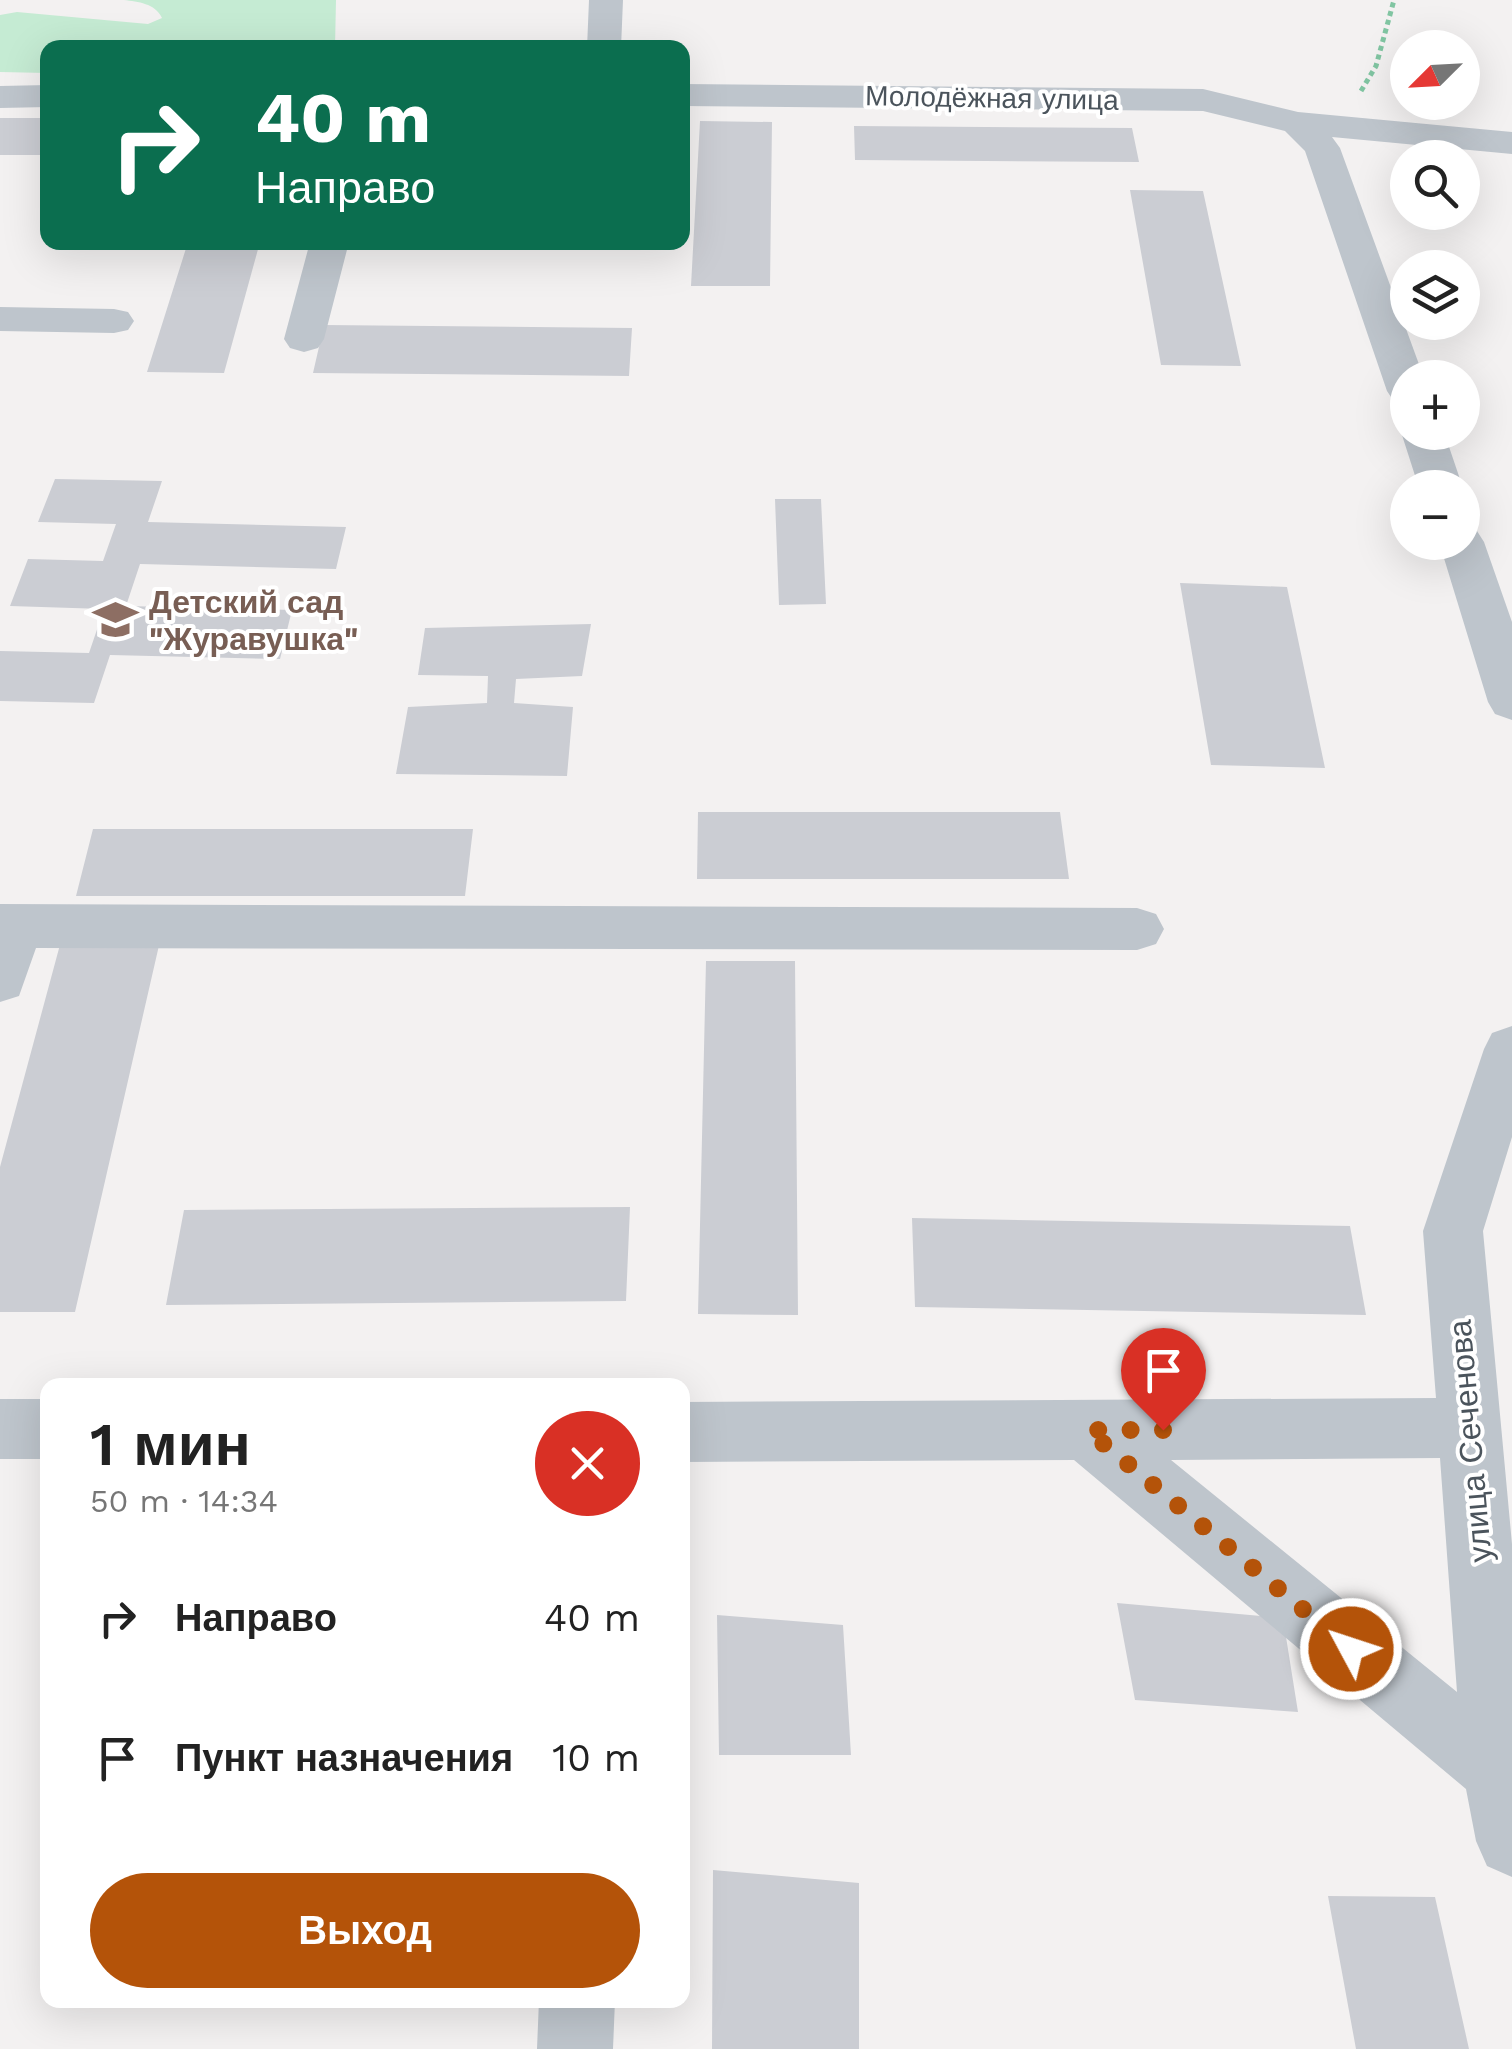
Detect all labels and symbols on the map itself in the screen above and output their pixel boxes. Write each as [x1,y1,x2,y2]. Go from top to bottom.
north arrow [1390,30,1480,120]
street label: Молодёжная улица [865,79,1119,117]
place label: Детский сад "Журавушка" [149,583,358,658]
school or university icon: Детский сад "Журавушка" [92,596,140,644]
street label: улица Сеченова [1440,1318,1500,1564]
pin [1121,1328,1206,1431]
position arrow [1299,1597,1403,1701]

